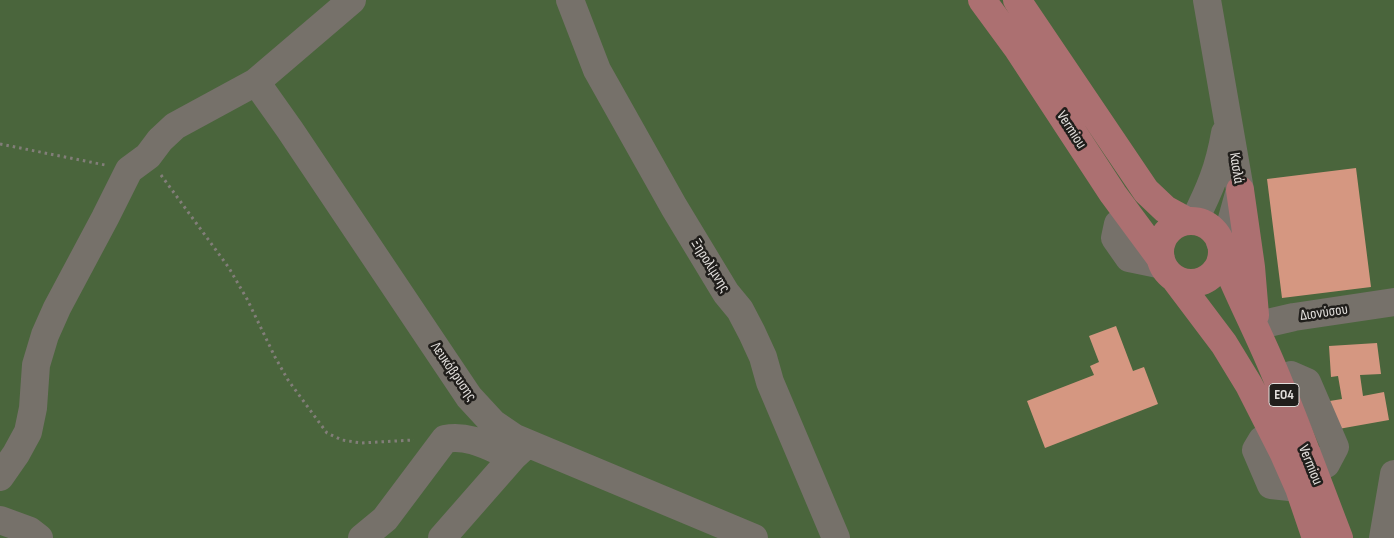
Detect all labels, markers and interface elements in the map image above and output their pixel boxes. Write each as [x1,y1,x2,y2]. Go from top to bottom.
street label: Vermiou [1052,108,1090,152]
street label: Κασλά [1225,151,1247,185]
street label: Ξηρολίμνης [686,236,734,296]
street label: Διονύσου [1299,301,1349,325]
street label: Λευκόβρυσης [426,339,480,405]
road number: ΕΟ4 [1269,384,1299,406]
street label: Vermiou [1294,442,1326,488]

